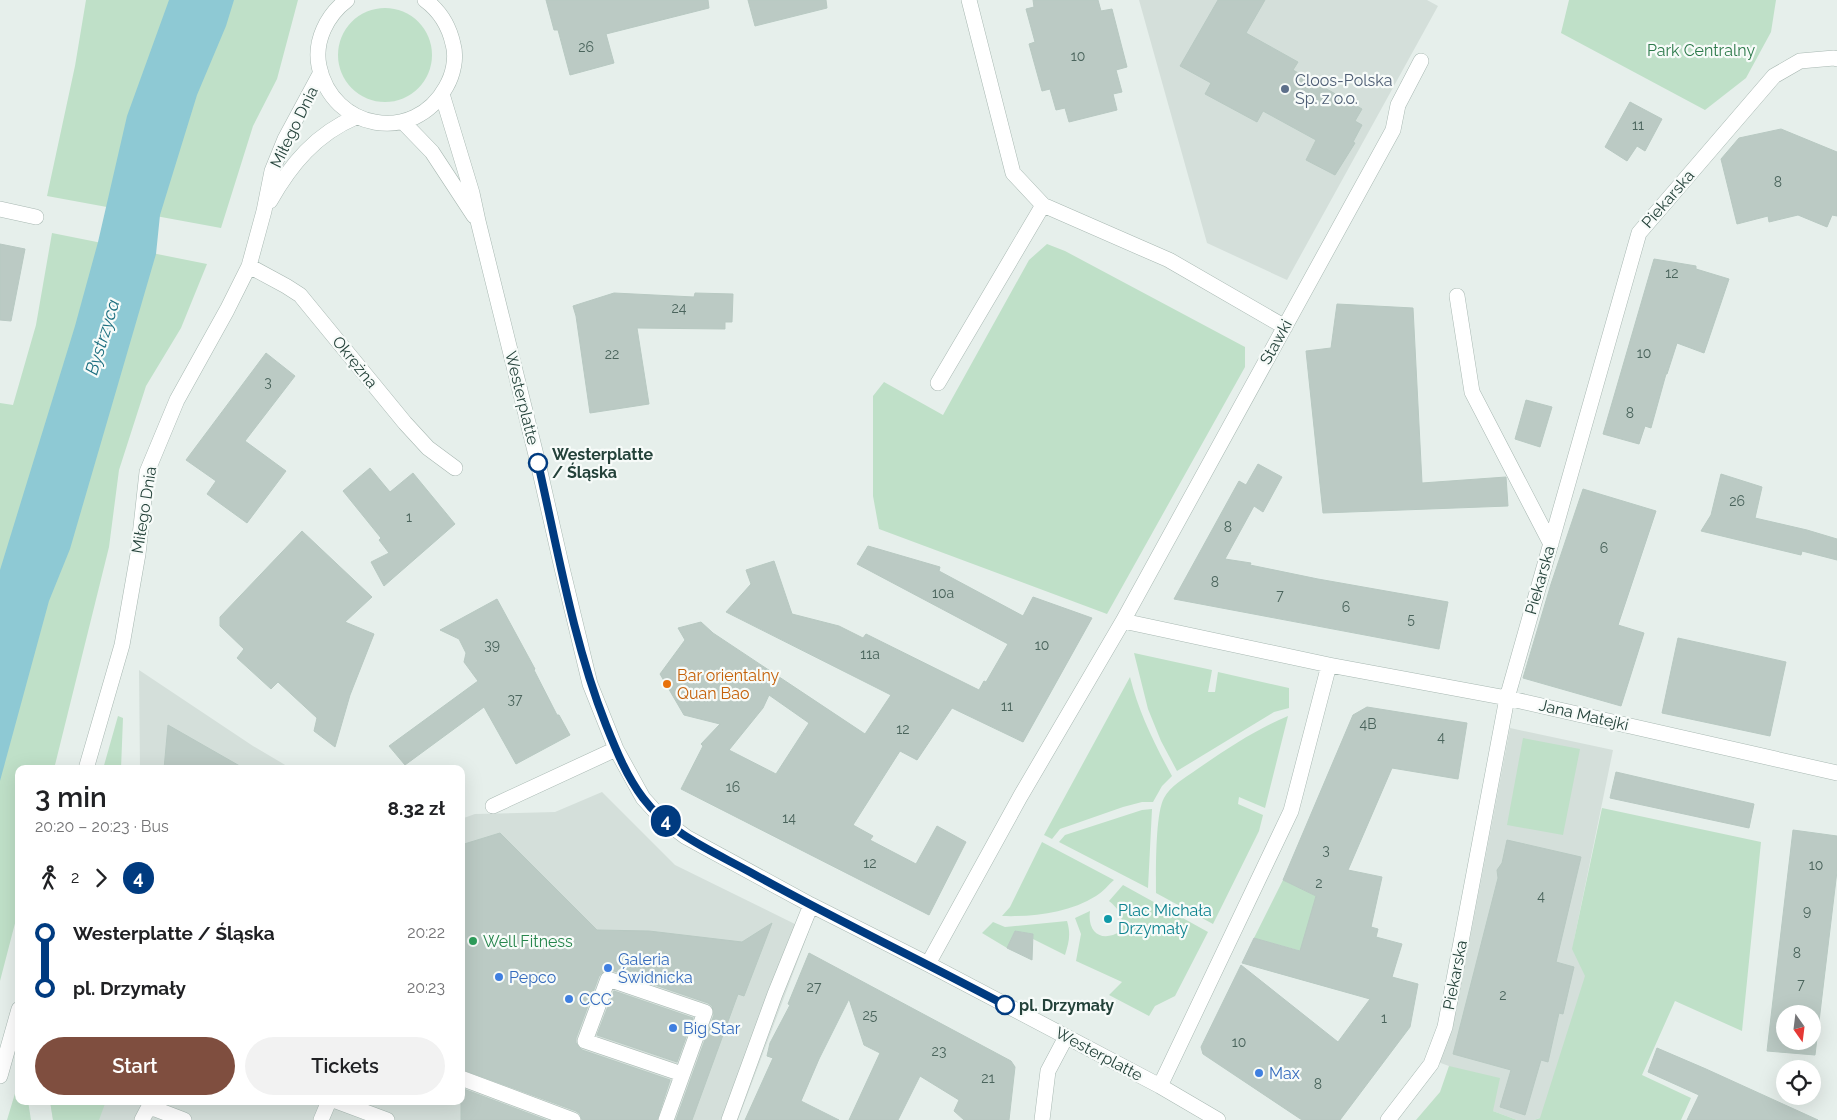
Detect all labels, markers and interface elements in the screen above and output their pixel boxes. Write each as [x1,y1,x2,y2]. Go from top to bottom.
house number: 26 [578,39,594,55]
park label: Park Centralny [1647,41,1755,60]
house number: 10 [1071,48,1085,64]
place label: Cloos-Polska Sp. z o.o. [1295,71,1392,108]
street label: Miłego Dnia [266,83,322,171]
marker: Cloos-Polska Sp. z o.o. [1279,83,1291,95]
house number: 11 [1632,117,1644,133]
street label: Piekarska [1638,166,1698,232]
house number: 8 [1774,174,1782,190]
house number: 12 [1665,265,1679,281]
water label: Bystrzyca [81,297,123,377]
house number: 24 [672,300,687,316]
street label: Stawki [1256,316,1296,368]
street label: Okrężna [328,332,382,392]
house number: 10 [1637,345,1651,361]
house number: 22 [605,346,619,362]
street label: Westerplatte [501,349,543,447]
house number: 3 [264,374,272,390]
house number: 8 [1626,405,1634,421]
place label: Westerplatte / Śląska [552,445,653,482]
marker: Westerplatte / Śląska [528,453,548,473]
street label: Miłego Dnia [128,465,160,555]
house number: 26 [1729,493,1745,509]
house number: 1 [406,509,412,525]
house number: 8 [1224,519,1232,535]
house number: 6 [1600,540,1608,556]
street label: Piekarska [1521,543,1559,617]
house number: 8 [1211,574,1219,590]
house number: 10a [932,585,954,601]
house number: 7 [1276,587,1284,603]
house number: 6 [1342,599,1350,615]
house number: 5 [1407,611,1415,627]
house number: 39 [484,637,500,653]
house number: 10 [1035,637,1049,653]
house number: 11a [860,646,880,662]
place label: Bar orientalny Quan Bao [677,666,780,703]
marker: Bar orientalny Quan Bao [661,678,673,690]
house number: 37 [508,691,523,707]
street label: Jana Matejki [1537,695,1631,735]
house number: 11 [1001,698,1013,714]
house number: 4B [1360,716,1376,732]
house number: 12 [896,721,910,737]
house number: 4 [1437,729,1445,745]
house number: 16 [726,779,740,795]
text: 3 min [35,781,107,814]
text: 8.32 zł [387,797,445,819]
line badge: 4 [650,805,682,837]
text: 4 [661,810,671,831]
house number: 14 [782,810,796,826]
text: 20:20 – 20:23 · Bus [35,817,169,836]
house number: 3 [1322,842,1330,858]
house number: 12 [863,855,877,871]
house number: 10 [1809,857,1823,873]
icon: walk [35,864,63,892]
icon: forward [87,864,115,892]
text: 4 [133,867,144,888]
text: 2 [71,868,79,887]
house number: 2 [1315,875,1323,891]
house number: 4 [1537,888,1545,904]
place label: Plac Michała Drzymały [1118,901,1212,938]
house number: 9 [1803,903,1811,919]
marker: Plac Michała Drzymały [1102,913,1114,925]
text: Westerplatte / Śląska [73,922,275,944]
text: 20:22 [407,923,445,942]
place label: Well Fitness [483,932,573,951]
marker: Well Fitness [467,935,479,947]
street label: Piekarska [1439,939,1471,1011]
house number: 8 [1793,945,1801,961]
place label: Galeria Świdnicka [618,950,693,987]
marker: Galeria Świdnicka [602,962,614,974]
place label: Pepco [509,968,556,987]
marker: Pepco [493,971,505,983]
house number: 7 [1797,976,1805,992]
text: pl. Drzymały [73,977,186,999]
text: 20:23 [407,978,445,997]
house number: 27 [807,979,822,995]
house number: 2 [1499,987,1507,1003]
place label: CCC [579,990,612,1009]
marker: CCC [563,993,575,1005]
marker: pl. Drzymały [995,995,1015,1015]
place label: pl. Drzymały [1019,996,1114,1015]
north arrow [1776,1005,1821,1050]
map controls [1776,1005,1821,1105]
house number: 25 [863,1007,878,1023]
house number: 1 [1381,1010,1387,1026]
place label: Big Star [683,1019,741,1038]
marker: Big Star [667,1022,679,1034]
street label: Westerplatte [1052,1023,1146,1085]
house number: 10 [1232,1034,1246,1050]
button: Start [35,1037,235,1095]
button: Tickets [245,1037,445,1095]
house number: 23 [932,1043,946,1059]
button: locate [1776,1060,1821,1105]
place label: Max [1269,1064,1300,1083]
marker: Max [1253,1067,1265,1079]
house number: 21 [981,1070,995,1086]
house number: 8 [1314,1076,1322,1092]

